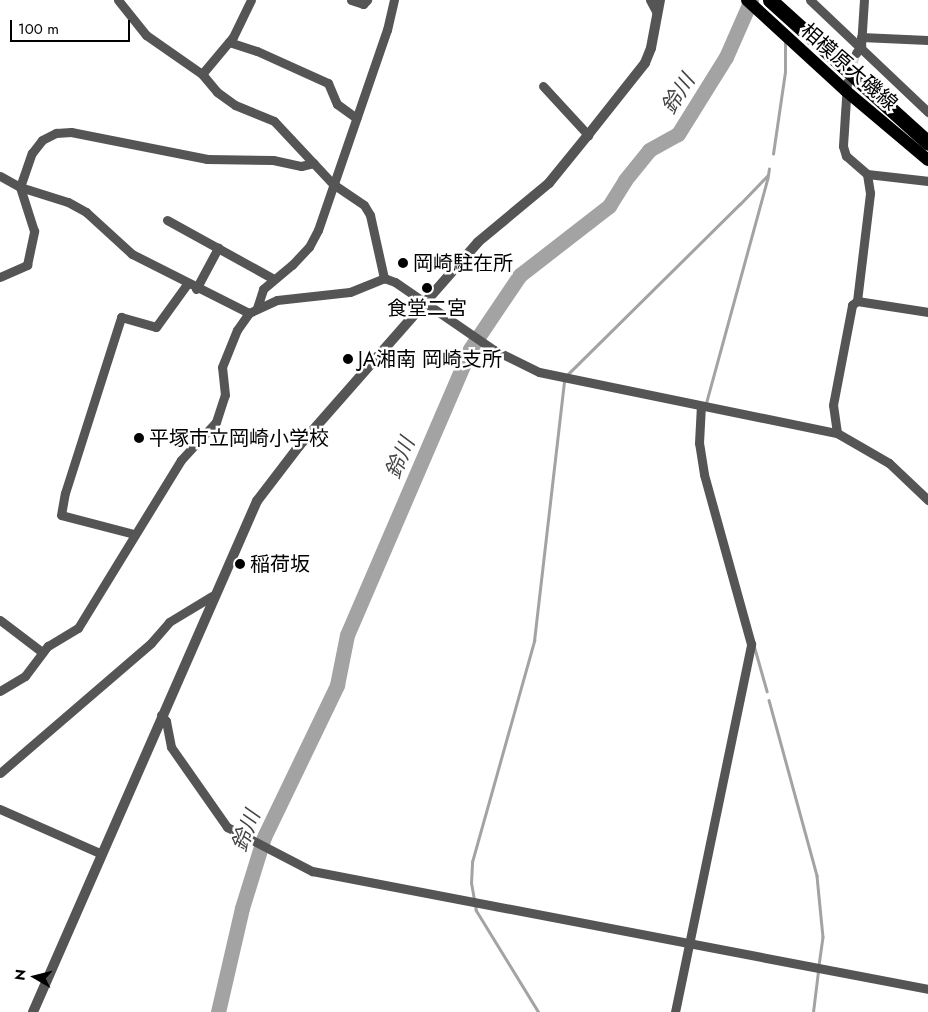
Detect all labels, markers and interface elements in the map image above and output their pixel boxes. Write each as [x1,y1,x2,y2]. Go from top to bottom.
scale bar [12,10,132,42]
text: 100 m [18,18,59,40]
street label: 相模原大磯線 [796,19,902,115]
water label: 鈴川 [656,70,700,118]
place label: 岡崎駐在所 [413,251,513,275]
marker: 岡崎駐在所 [397,257,409,269]
marker: 食堂二宮 [421,282,433,294]
place label: 食堂二宮 [387,296,467,320]
place label: JA湘南 岡崎支所 [358,347,502,371]
marker: JA湘南 岡崎支所 [342,353,354,365]
place label: 平塚市立岡崎小学校 [149,426,329,450]
marker: 平塚市立岡崎小学校 [133,432,145,444]
water label: 鈴川 [380,434,420,482]
place label: 稲荷坂 [250,552,310,576]
marker: 稲荷坂 [234,558,246,570]
water label: 鈴川 [227,807,265,855]
north arrow [10,952,60,1002]
text: N [9,968,31,982]

